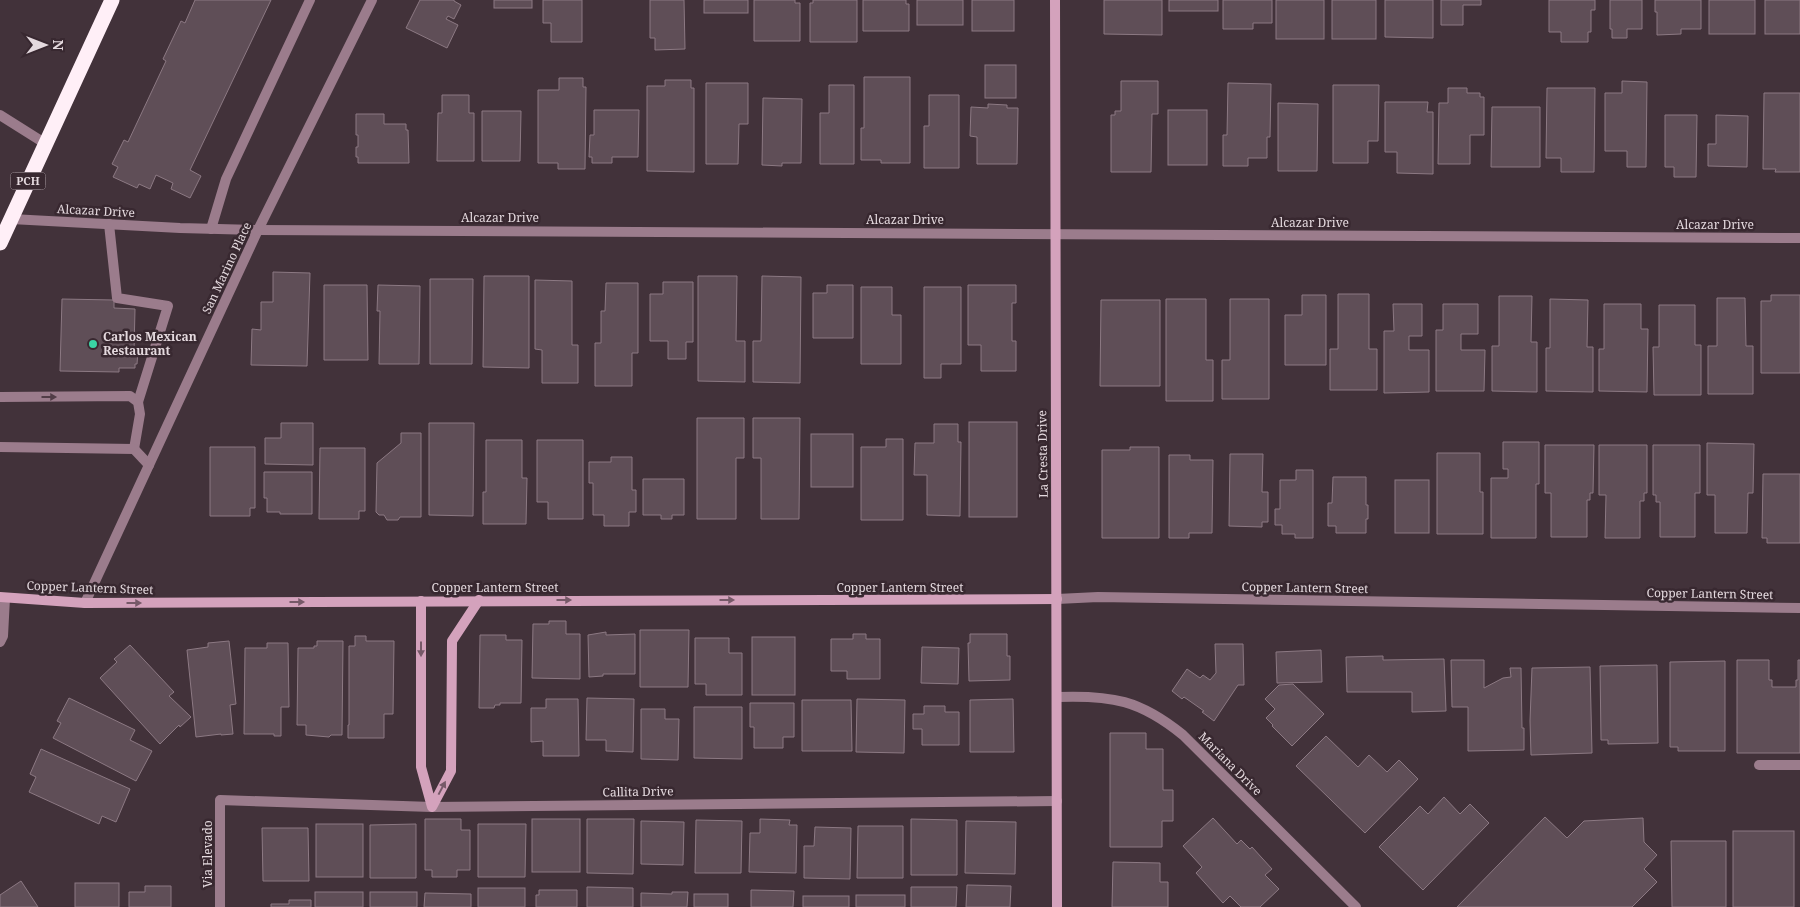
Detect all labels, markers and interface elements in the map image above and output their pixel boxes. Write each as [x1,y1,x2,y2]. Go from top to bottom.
north arrow [20,20,70,70]
text: N [49,39,68,51]
road number: PCH [10,172,46,190]
street label: Alcazar Drive [57,200,135,221]
street label: Alcazar Drive [461,209,539,226]
street label: Alcazar Drive [866,211,944,228]
street label: Alcazar Drive [1271,214,1349,231]
street label: Alcazar Drive [1676,216,1754,233]
street label: San Marino Place [198,219,255,316]
place label: Carlos Mexican Restaurant [103,328,197,359]
marker: Carlos Mexican Restaurant [87,338,99,350]
one-way arrow [41,392,57,400]
street label: La Cresta Drive [1033,410,1052,498]
street label: Copper Lantern Street [26,577,154,598]
street label: Copper Lantern Street [1241,578,1369,597]
street label: Copper Lantern Street [432,579,558,596]
street label: Copper Lantern Street [837,579,963,596]
street label: Copper Lantern Street [1646,584,1774,603]
one-way arrow [556,596,572,604]
one-way arrow [719,596,735,604]
one-way arrow [289,597,305,605]
one-way arrow [126,599,142,607]
one-way arrow [417,642,425,658]
street label: Mariana Drive [1195,728,1266,799]
one-way arrow [438,781,446,795]
street label: Callita Drive [602,782,674,801]
street label: Via Elevado [199,820,216,888]

